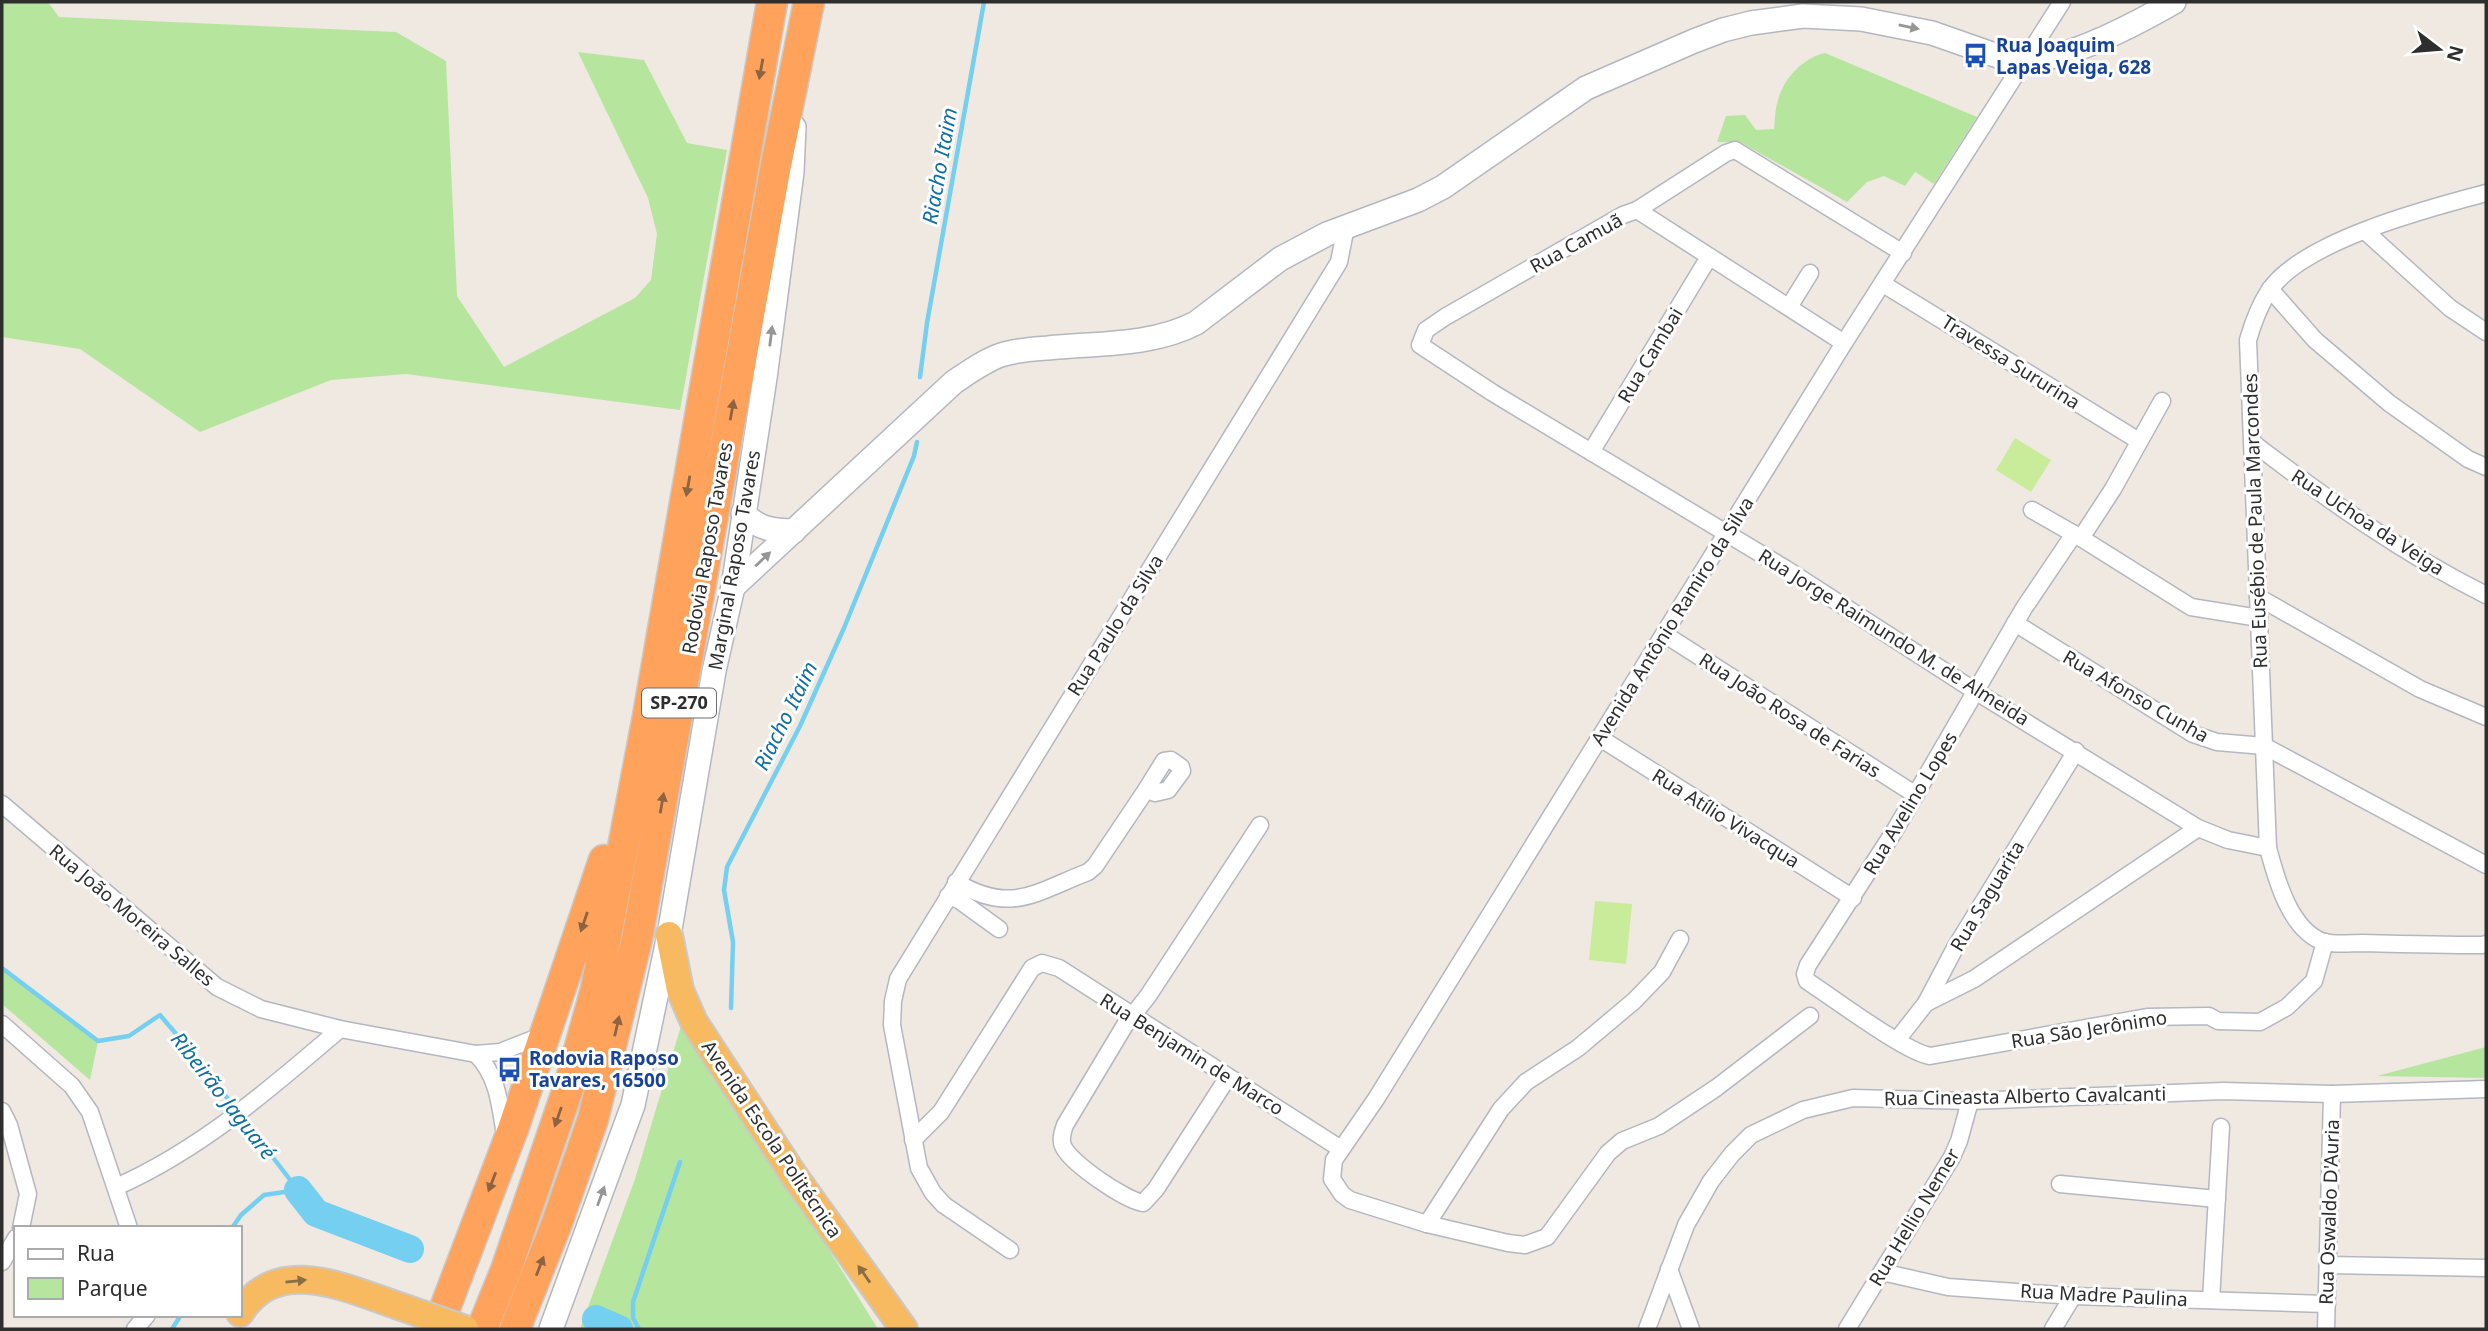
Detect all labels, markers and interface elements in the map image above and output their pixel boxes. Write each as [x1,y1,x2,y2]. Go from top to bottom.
north arrow [2404,14,2474,84]
one-way arrow [1898,22,1920,33]
place label: Rua Joaquim Lapas Veiga, 628 [1996,32,2151,80]
bus stop icon: Rua Joaquim Lapas Veiga, 628 [1962,42,1990,70]
text: N [2441,43,2470,65]
one-way arrow [755,58,766,80]
water label: Riacho Itaim [915,105,963,226]
street label: Rua Camuã [1525,207,1627,279]
street label: Rua Cambai [1611,303,1689,407]
street label: Travessa Sururina [1937,309,2085,415]
one-way arrow [765,325,776,347]
street label: Rua Eusébio de Paula Marcondes [2237,373,2273,669]
one-way arrow [727,399,738,421]
street label: Rodovia Raposo Tavares [676,440,738,656]
street label: Marginal Raposo Tavares [702,448,766,672]
street label: Rua Uchoa da Veiga [2287,463,2449,581]
one-way arrow [682,475,693,497]
street label: Avenida Antônio Ramiro da Silva [1584,492,1760,750]
street label: Rua Jorge Raimundo M. de Almeida [1754,543,2034,731]
street label: Rua Paulo da Silva [1061,549,1169,701]
one-way arrow [755,552,772,567]
street label: Rua Afonso Cunha [2058,644,2214,748]
street label: Rua João Rosa de Farias [1694,647,1886,783]
water label: Riacho Itaim [747,656,824,775]
road number: SP-270 [642,688,716,718]
street label: Rua Avelino Lopes [1857,727,1963,879]
street label: Rua Atílio Vivacqua [1647,762,1805,874]
one-way arrow [656,792,667,814]
street label: Rua Saguarita [1944,836,2030,956]
street label: Rua João Moreira Salles [44,838,220,992]
one-way arrow [579,911,589,932]
street label: Rua Benjamin de Marco [1095,987,1289,1121]
street label: Rua São Jerônimo [2009,1004,2169,1054]
one-way arrow [612,1015,623,1037]
water label: Ribeirão Jaguaré [165,1026,283,1165]
street label: Avenida Escola Politécnica [696,1035,848,1243]
place label: Rodovia Raposo Tavares, 16500 [529,1045,679,1093]
bus stop icon: Rodovia Raposo Tavares, 16500 [495,1055,523,1083]
street label: Rua Cineasta Alberto Cavalcanti [1884,1081,2166,1111]
one-way arrow [552,1106,563,1127]
street label: Rua Oswaldo D'Auria [2313,1119,2345,1305]
street label: Rua Hellio Nemer [1863,1143,1966,1291]
one-way arrow [486,1172,497,1193]
one-way arrow [596,1186,607,1207]
legend [14,1226,242,1317]
text: Rua [77,1239,115,1267]
one-way arrow [534,1255,545,1276]
one-way arrow [857,1265,871,1283]
text: Parque [77,1274,147,1302]
one-way arrow [285,1275,307,1286]
street label: Rua Madre Paulina [2019,1278,2189,1312]

